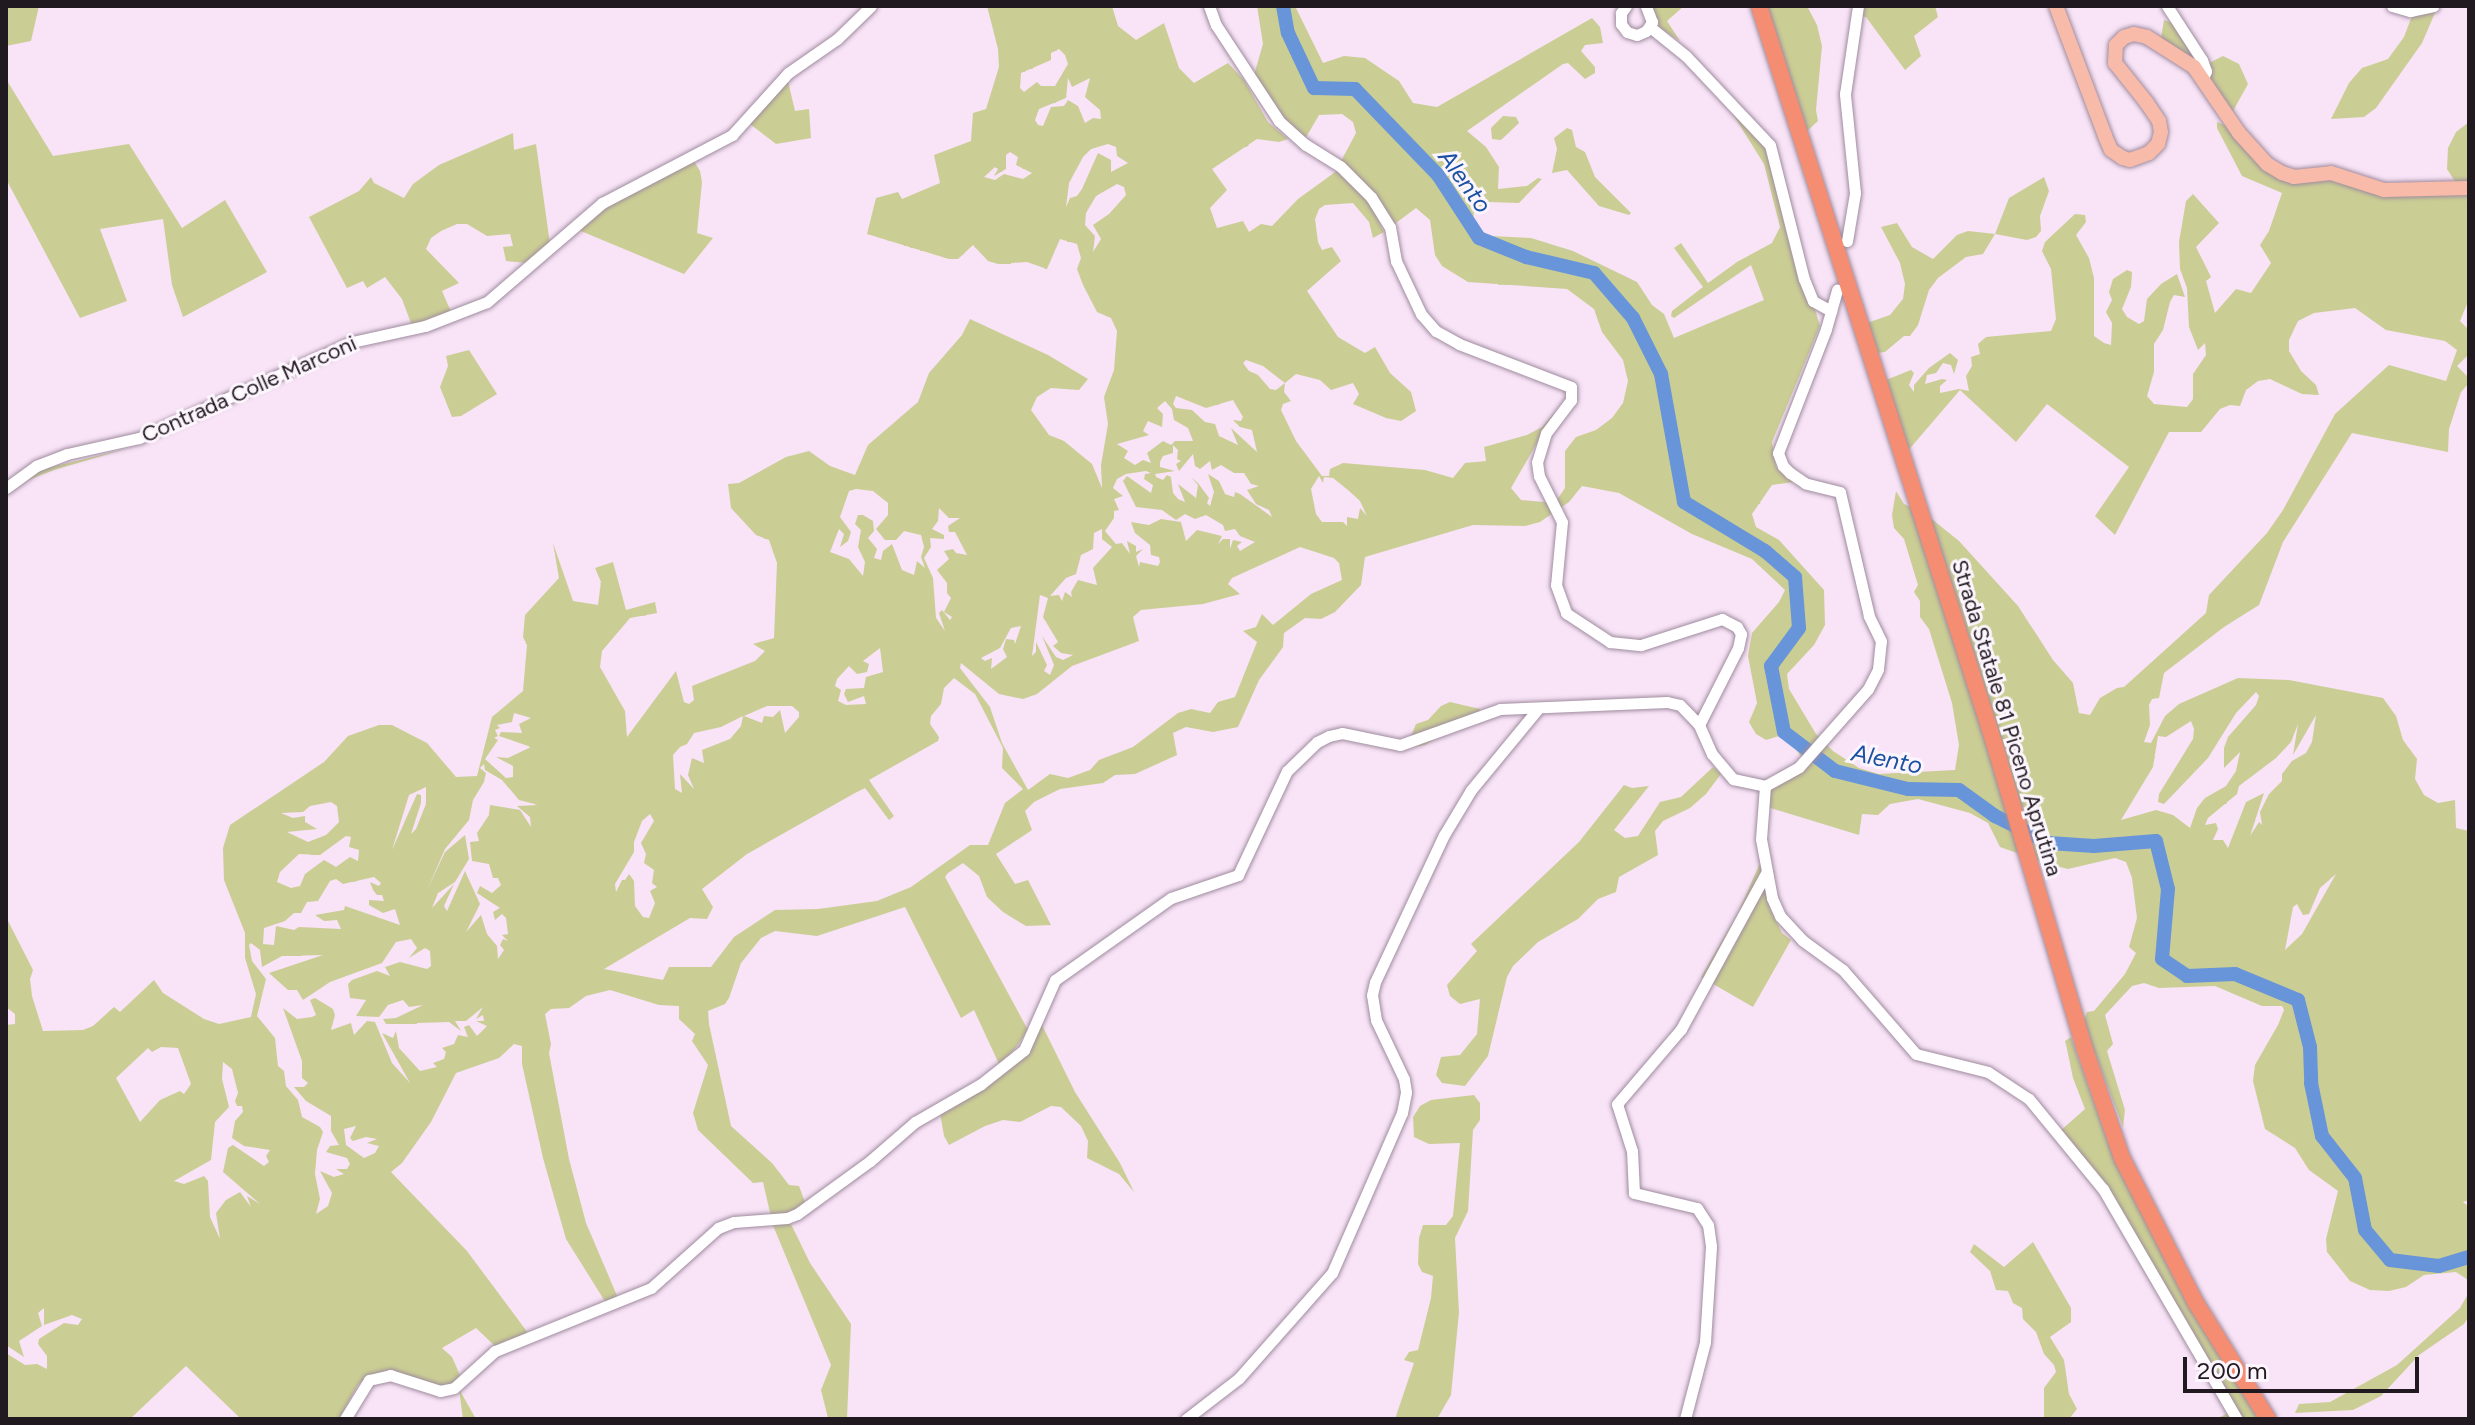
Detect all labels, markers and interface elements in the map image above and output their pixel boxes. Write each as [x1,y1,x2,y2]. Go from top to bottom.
water label: Alento [1432,144,1498,218]
street label: Contrada Colle Marconi [137,330,361,448]
street label: Strada Statale 81 Piceno Aprutina [1946,557,2068,879]
water label: Alento [1849,738,1925,780]
scale bar [2187,1341,2423,1391]
text: 200 m [2197,1356,2268,1385]

